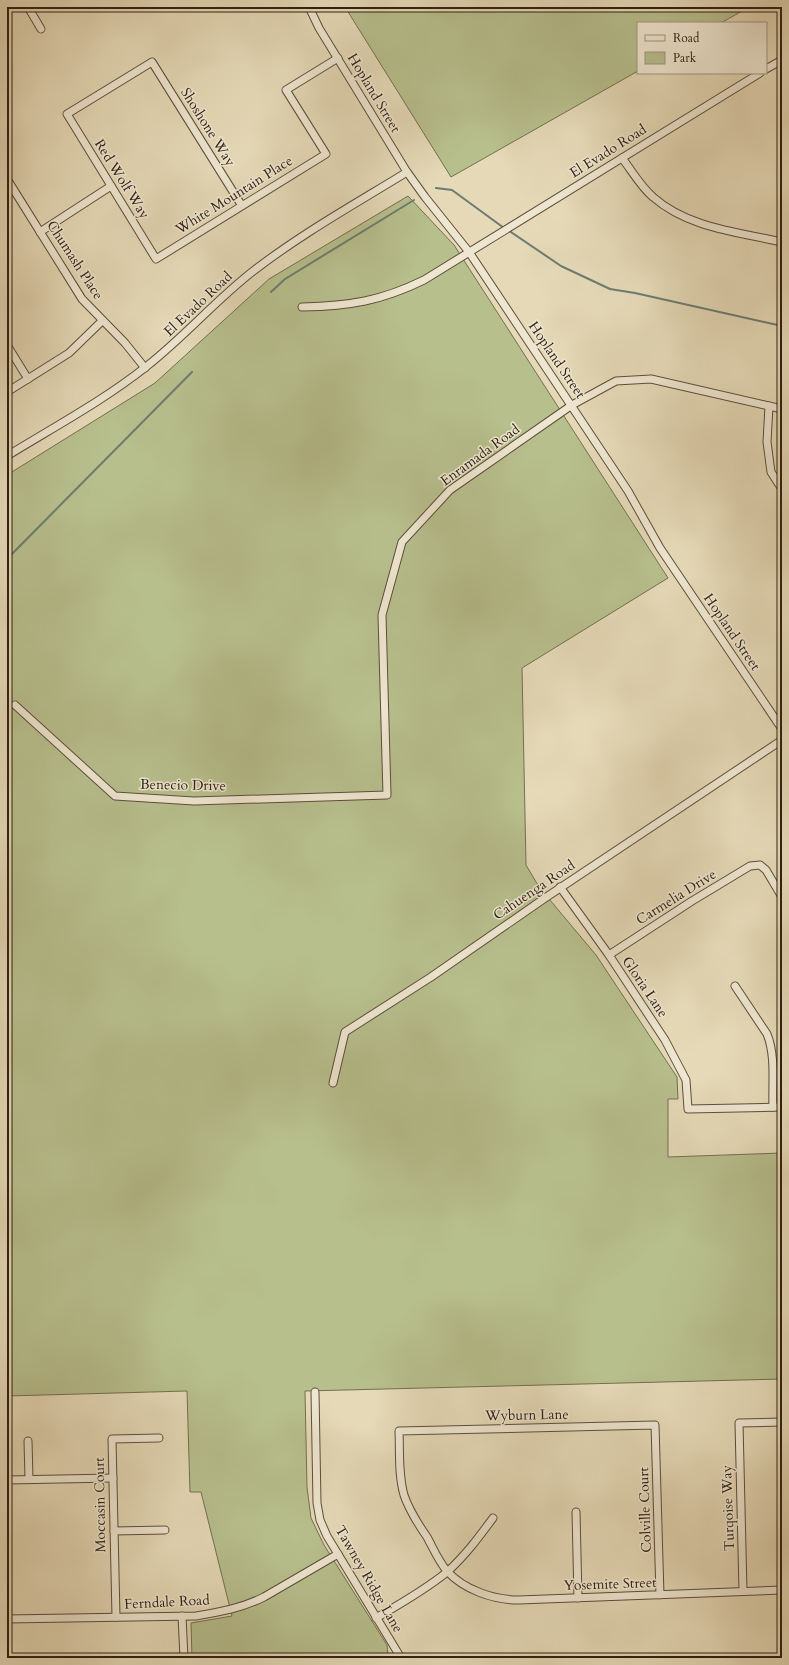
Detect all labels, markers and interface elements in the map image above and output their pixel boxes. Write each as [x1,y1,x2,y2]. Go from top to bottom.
legend [637,22,767,74]
text: Road [673,30,700,46]
street label: Hopland Street [343,50,405,137]
text: Park [673,50,697,66]
street label: Shoshone Way [176,84,240,170]
street label: El Evado Road [566,120,651,182]
street label: Red Wolf Way [90,135,154,223]
street label: White Mountain Place [171,151,296,239]
street label: Chumash Place [42,217,108,303]
street label: El Evado Road [160,267,237,341]
street label: Hopland Street [524,318,590,403]
street label: Enramada Road [437,419,524,490]
street label: Hopland Street [699,590,765,675]
street label: Benecio Drive [140,775,226,795]
street label: Cahuenga Road [489,855,579,924]
street label: Carmelia Drive [632,865,720,929]
street label: Gloria Lane [618,953,672,1021]
street label: Wyburn Lane [484,1405,569,1425]
street label: Moccasin Court [90,1457,110,1553]
street label: Turqoise Way [717,1464,739,1551]
street label: Colville Court [634,1466,656,1553]
street label: Tawney Ridge Lane [331,1522,407,1636]
street label: Yosemite Street [563,1573,657,1595]
street label: Ferndale Road [124,1590,211,1614]

